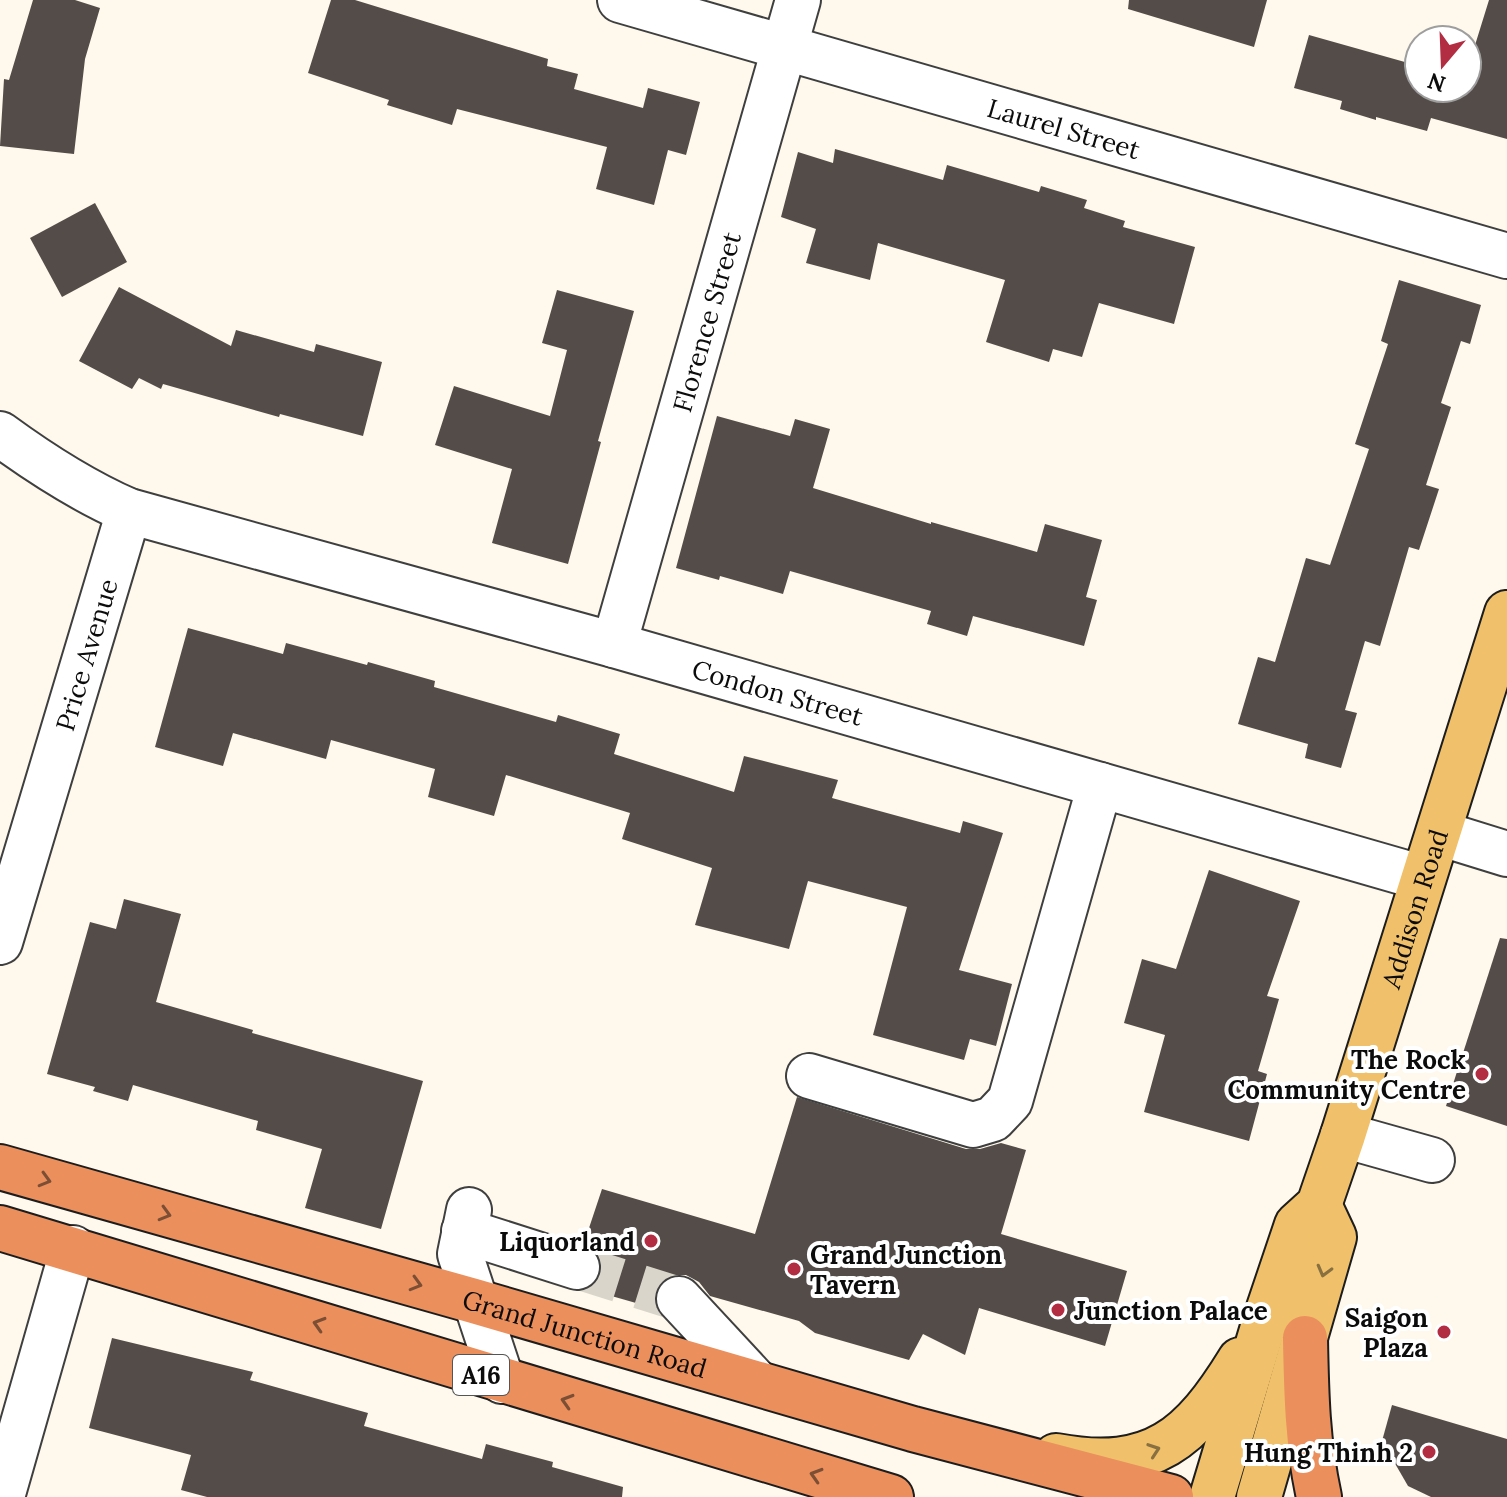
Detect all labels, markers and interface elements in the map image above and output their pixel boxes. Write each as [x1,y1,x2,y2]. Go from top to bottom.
north arrow [1403,24,1483,104]
text: N [1424,67,1449,99]
street label: Laurel Street [984,90,1144,166]
street label: Florence Street [665,228,748,416]
street label: Price Avenue [48,575,124,735]
street label: Condon Street [688,652,867,732]
street label: Addison Road [1373,825,1455,993]
place label: The Rock Community Centre [1227,1043,1466,1106]
marker: The Rock Community Centre [1473,1065,1491,1083]
one-way arrow [38,1171,52,1187]
one-way arrow [158,1205,172,1221]
place label: Liquorland [499,1225,635,1258]
marker: Liquorland [642,1232,660,1250]
place label: Grand Junction Tavern [810,1238,1003,1301]
marker: Grand Junction Tavern [785,1260,803,1278]
one-way arrow [1317,1263,1334,1277]
one-way arrow [408,1275,422,1292]
street label: Grand Junction Road [459,1282,711,1385]
place label: Junction Palace [1074,1294,1268,1327]
marker: Junction Palace [1049,1301,1067,1319]
place label: Saigon Plaza [1345,1301,1428,1364]
one-way arrow [312,1317,326,1333]
marker: Saigon Plaza [1435,1323,1453,1341]
road number: A16 [453,1355,509,1395]
one-way arrow [561,1394,575,1410]
place label: Hung Thinh 2 [1244,1436,1413,1469]
one-way arrow [1146,1443,1160,1459]
marker: Hung Thinh 2 [1420,1443,1438,1461]
one-way arrow [810,1468,824,1484]

